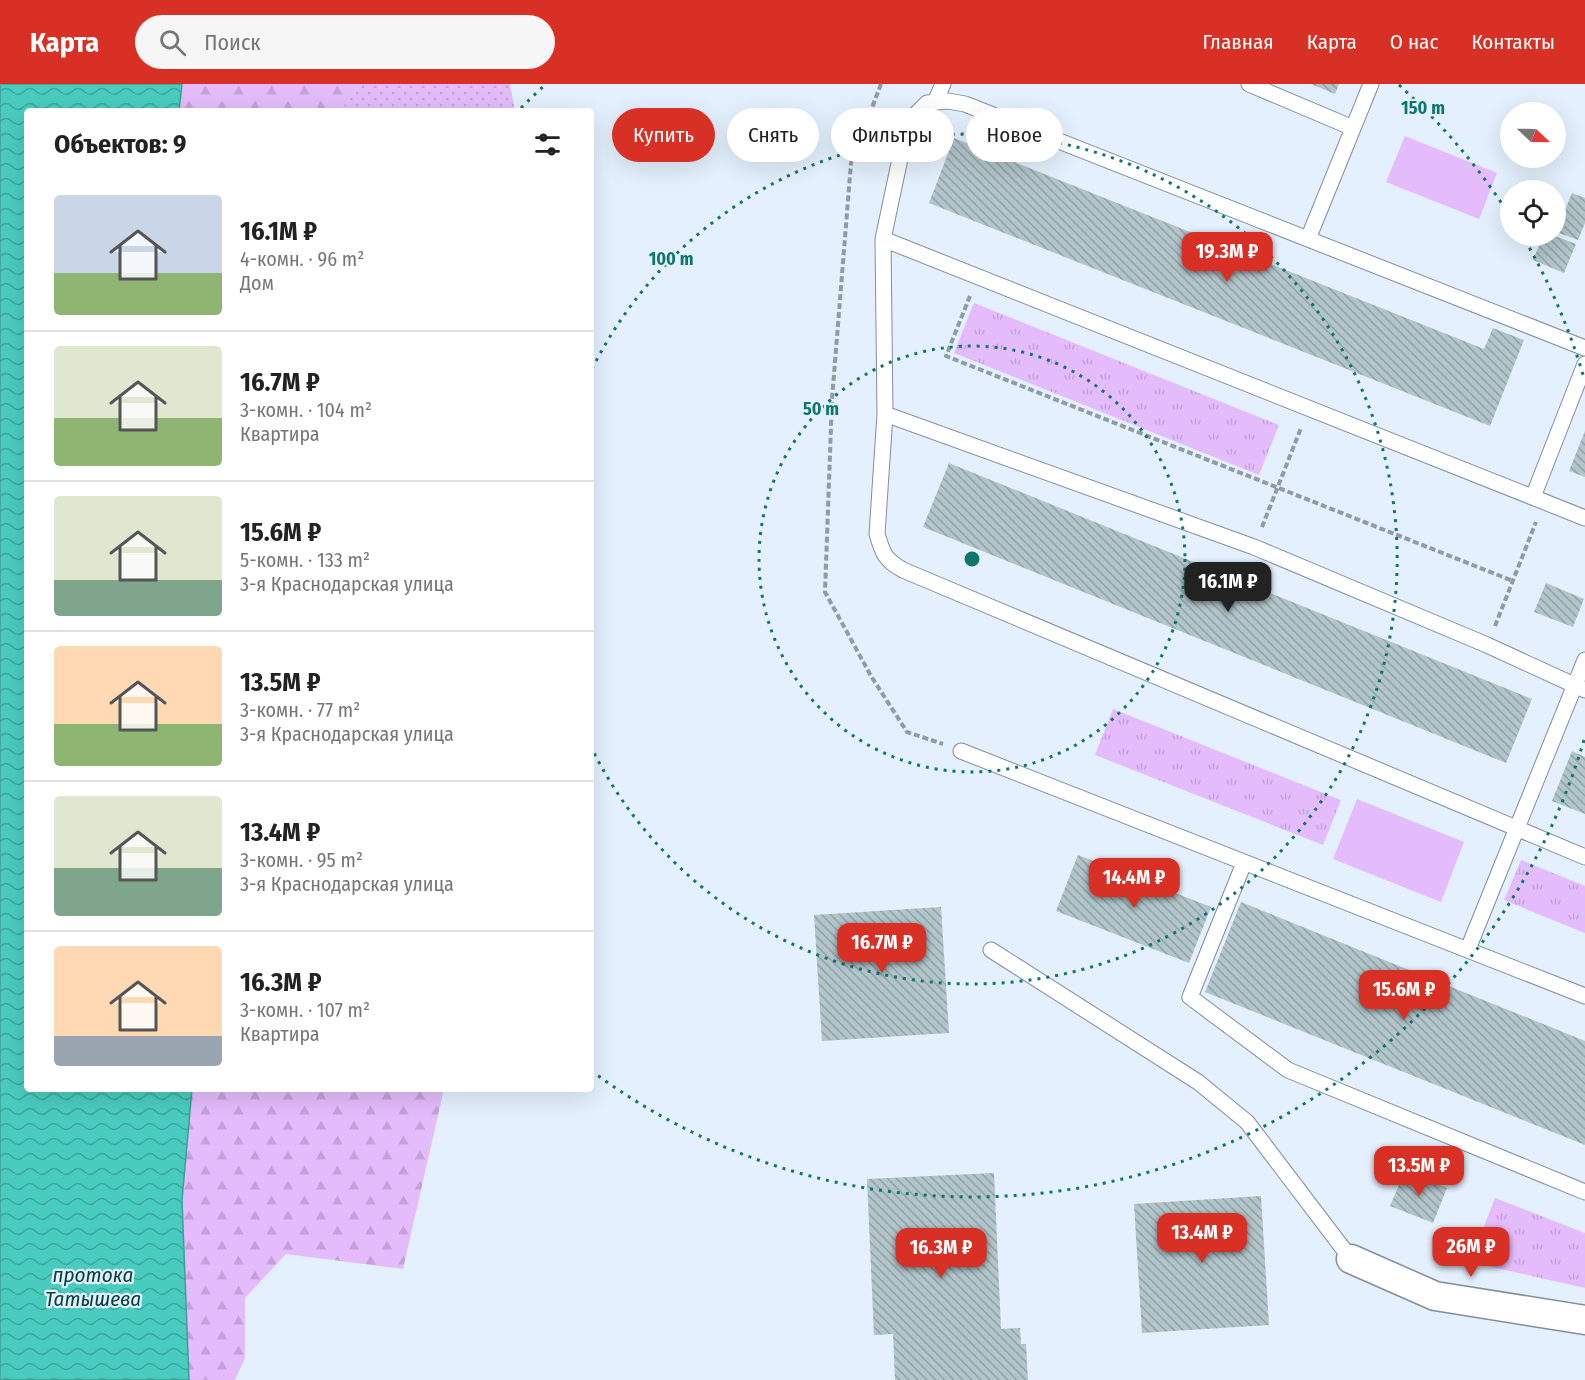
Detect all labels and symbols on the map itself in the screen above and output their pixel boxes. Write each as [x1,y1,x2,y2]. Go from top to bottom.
text: 150 m [1401,97,1445,119]
north arrow [1500,102,1566,168]
pin: 19.3M ₽ [1172,232,1282,283]
text: 100 m [649,248,693,270]
text: 50 m [803,398,839,420]
centre of rings [962,549,982,569]
pin: 16.1M ₽ [1173,562,1283,613]
pin: 14.4M ₽ [1079,858,1189,909]
pin: 16.7M ₽ [827,923,937,974]
pin: 15.6M ₽ [1349,970,1459,1021]
pin: 13.5M ₽ [1364,1146,1474,1197]
pin: 13.4M ₽ [1147,1213,1257,1264]
pin: 26M ₽ [1429,1227,1513,1278]
pin: 16.3M ₽ [886,1228,996,1279]
water label: протока Татышева [45,1262,141,1312]

